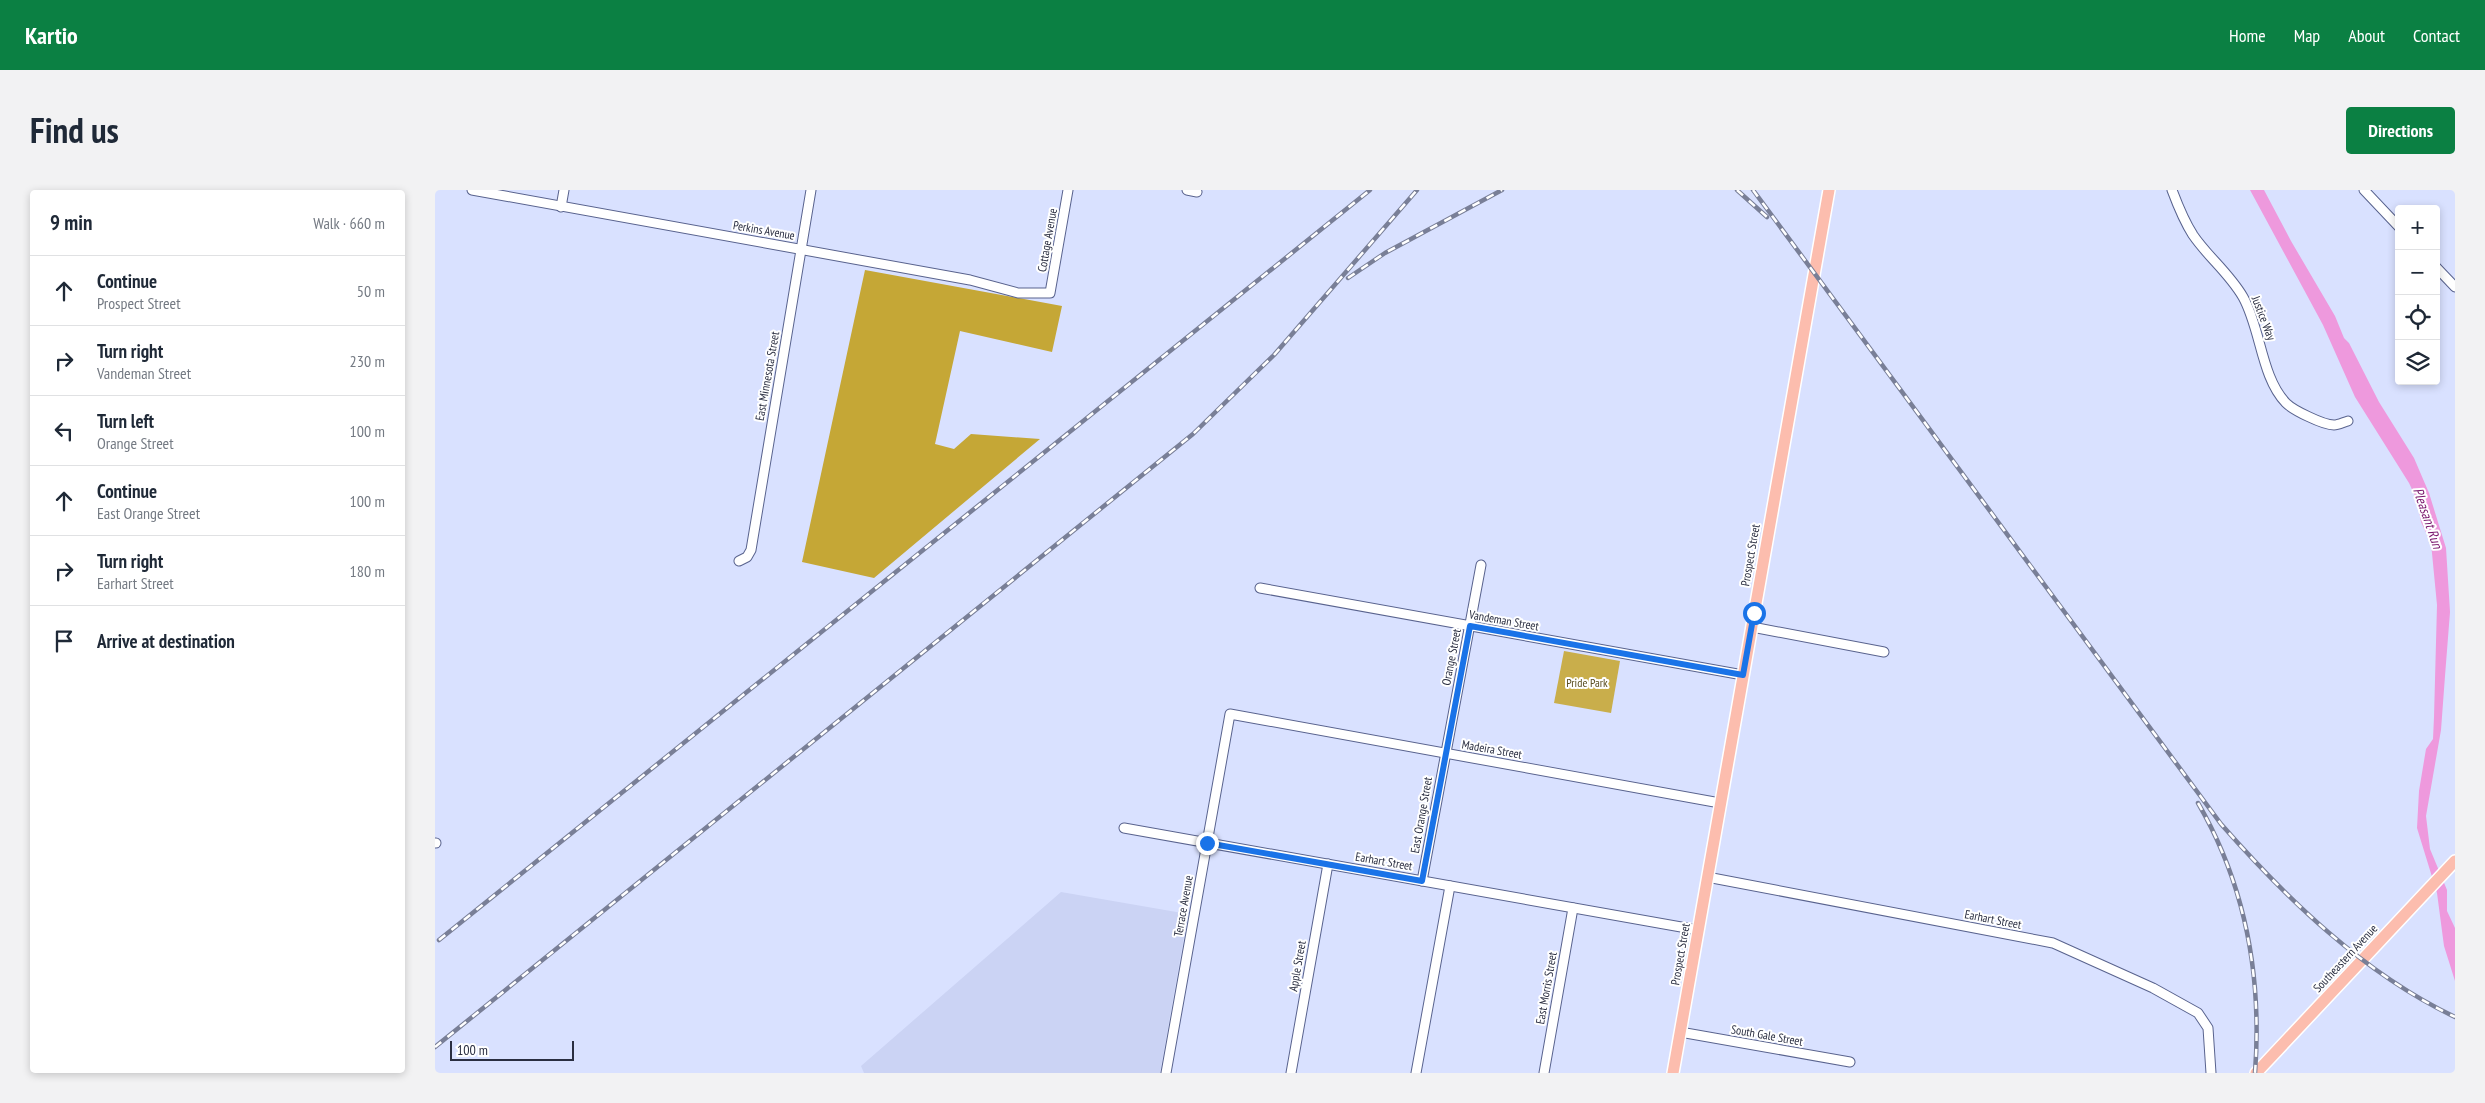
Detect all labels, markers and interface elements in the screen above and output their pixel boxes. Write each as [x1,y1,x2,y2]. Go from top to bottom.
text: Kartio [25,20,78,51]
text: Home [2229,24,2266,47]
text: Map [2294,24,2320,47]
text: About [2348,24,2385,47]
text: Contact [2413,24,2460,47]
text: Find us [30,107,119,153]
button: Directions [2346,107,2455,154]
map controls [2395,205,2440,385]
button: + [2395,205,2440,250]
street label: Cottage Avenue [1034,207,1060,273]
text: 9 min [50,209,92,236]
text: Walk · 660 m [313,213,385,233]
street label: Perkins Avenue [732,217,796,243]
button: − [2395,250,2440,295]
text: Continue [97,269,157,293]
icon: ahead [50,277,78,305]
text: 50 m [357,281,385,301]
text: Prospect Street [97,293,181,313]
street label: Justice Way [2248,293,2279,343]
button: locate [2395,295,2440,340]
street label: East Minnesota Street [752,330,782,422]
text: Turn right [97,339,163,363]
button: layers [2395,340,2440,385]
icon: right [50,347,78,375]
text: 230 m [350,351,385,371]
text: Vandeman Street [97,363,191,383]
text: Turn left [97,409,154,433]
icon: left [50,417,78,445]
text: 100 m [350,421,385,441]
text: Orange Street [97,433,174,453]
text: Continue [97,479,157,503]
water label: Pleasant Run [2409,485,2447,552]
icon: ahead [50,487,78,515]
text: 100 m [350,491,385,511]
text: East Orange Street [97,503,200,523]
street label: Prospect Street [1737,522,1763,587]
text: Turn right [97,549,163,573]
icon: right [50,557,78,585]
text: 180 m [350,561,385,581]
text: Earhart Street [97,573,174,593]
route start [1743,602,1766,625]
street label: Vandeman Street [1467,606,1541,634]
icon: arrive [50,627,78,655]
street label: Orange Street [1438,627,1464,687]
text: Arrive at destination [97,629,235,653]
park label: Pride Park [1566,675,1608,690]
street label: Madeira Street [1461,736,1524,762]
street label: East Orange Street [1407,775,1435,854]
route end [1196,832,1219,855]
street label: Earhart Street [1354,849,1414,874]
street label: Terrace Avenue [1170,874,1196,938]
street label: Earhart Street [1963,906,2023,932]
street label: Prospect Street [1667,921,1693,986]
street label: Southeastern Avenue [2310,921,2380,995]
street label: Apple Street [1285,939,1309,993]
street label: East Morris Street [1532,950,1560,1025]
street label: South Gale Street [1730,1021,1805,1049]
scale bar [450,1038,574,1061]
text: 100 m [457,1041,488,1059]

